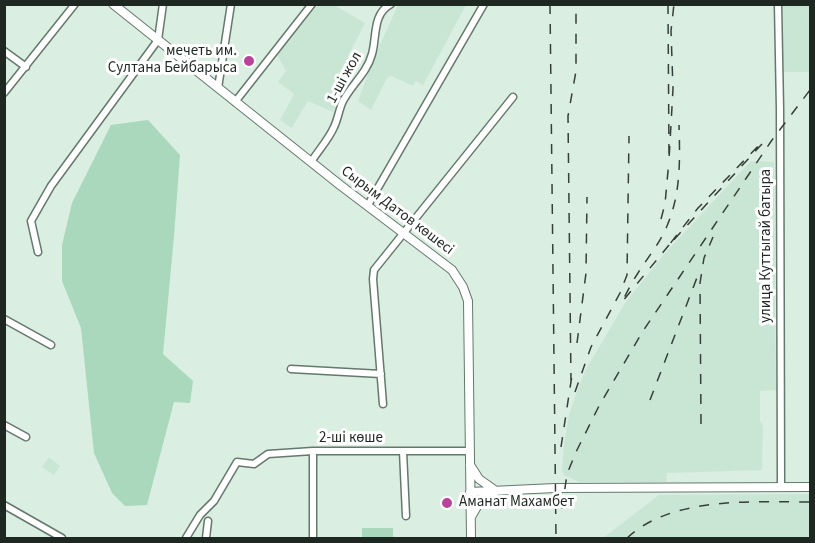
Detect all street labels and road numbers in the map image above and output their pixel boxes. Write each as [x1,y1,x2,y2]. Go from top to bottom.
street label: 1-ші жол [324,49,366,107]
street label: Сырым Датов көшесі [337,163,457,259]
street label: улица Куттыгай батыра [758,169,776,323]
street label: 2-ші көше [319,430,383,448]

